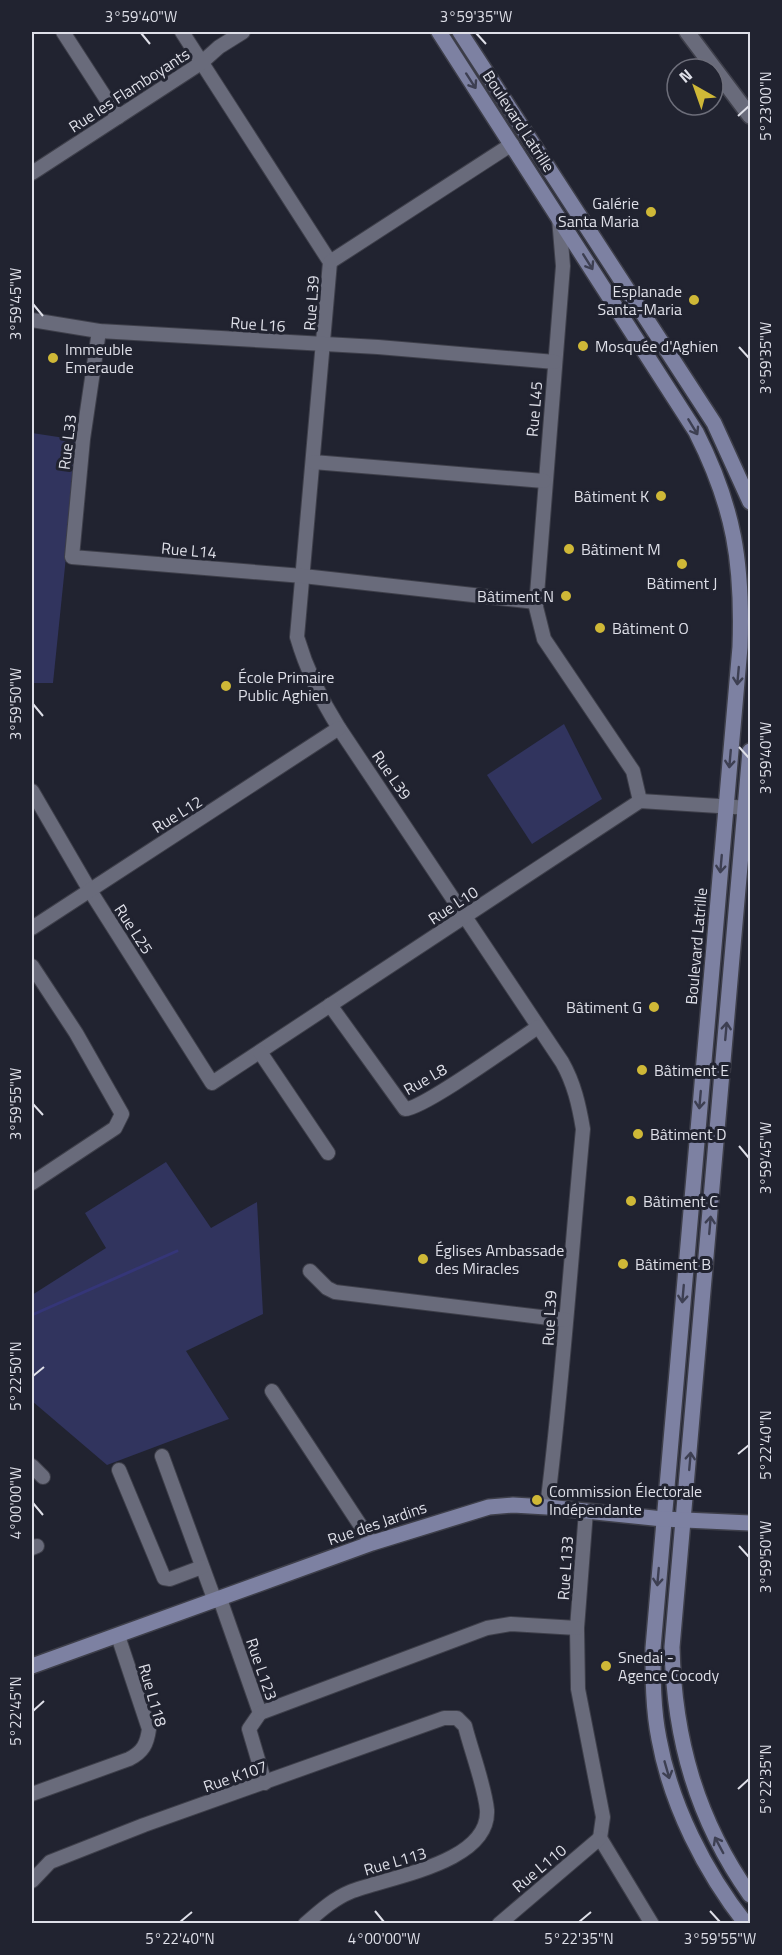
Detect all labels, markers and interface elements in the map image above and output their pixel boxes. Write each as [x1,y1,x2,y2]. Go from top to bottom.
text: 3°59'40"W [105,5,177,28]
text: 3°59'35"W [440,5,512,28]
street label: Rue les Flamboyants [64,42,194,138]
north arrow [665,57,725,117]
text: N [673,63,697,88]
street label: Boulevard Latrille [477,65,561,177]
text: 5°23'00"N [754,71,777,141]
one-way arrow [465,72,477,89]
place label: Galérie Santa Maria [558,191,639,233]
marker: Galérie Santa Maria [644,205,658,219]
one-way arrow [582,253,594,270]
text: 3°59'45"W [4,268,27,340]
street label: Rue L39 [297,274,325,332]
place label: Esplanade Santa-Maria [598,279,682,321]
marker: Esplanade Santa-Maria [687,293,701,307]
street label: Rue L16 [229,310,287,338]
text: 3°59'35"W [754,322,777,394]
place label: Mosquée d'Aghien [595,334,718,358]
place label: Immeuble Emeraude [65,337,134,379]
marker: Mosquée d'Aghien [576,339,590,353]
marker: Immeuble Emeraude [46,351,60,365]
street label: Rue L45 [520,380,548,438]
street label: Rue L33 [52,413,82,471]
one-way arrow [687,418,699,435]
place label: Bâtiment K [574,484,649,508]
marker: Bâtiment K [654,489,668,503]
street label: Rue L14 [160,536,218,564]
place label: Bâtiment M [581,537,661,561]
marker: Bâtiment M [562,542,576,556]
marker: Bâtiment J [675,557,689,571]
place label: Bâtiment J [647,571,717,595]
place label: Bâtiment N [477,584,554,608]
marker: Bâtiment N [559,589,573,603]
place label: Bâtiment O [612,616,689,640]
marker: Bâtiment O [593,621,607,635]
place label: École Primaire Public Aghien [238,665,334,707]
one-way arrow [732,665,743,685]
text: 3°59'50"W [4,668,27,740]
marker: École Primaire Public Aghien [219,679,233,693]
text: 3°59'40"W [754,722,777,794]
street label: Rue L39 [366,745,418,805]
one-way arrow [724,748,735,768]
street label: Rue L12 [147,789,207,839]
one-way arrow [715,854,726,874]
street label: Rue L10 [423,880,483,930]
street label: Boulevard Latrille [679,887,713,1005]
street label: Rue L25 [109,899,159,959]
place label: Bâtiment G [566,995,642,1019]
marker: Bâtiment G [647,1000,661,1014]
one-way arrow [721,1021,732,1041]
street label: Rue L8 [399,1057,451,1101]
place label: Bâtiment E [654,1058,729,1082]
marker: Bâtiment E [635,1063,649,1077]
text: 3°59'55"W [4,1068,27,1140]
one-way arrow [694,1090,705,1110]
place label: Bâtiment D [650,1122,726,1146]
text: 3°59'45"W [754,1122,777,1194]
marker: Bâtiment D [631,1127,645,1141]
place label: Bâtiment C [643,1189,718,1213]
marker: Bâtiment C [624,1194,638,1208]
one-way arrow [704,1216,715,1235]
place label: Églises Ambassade des Miracles [435,1238,564,1280]
marker: Églises Ambassade des Miracles [416,1252,430,1266]
place label: Bâtiment B [635,1252,711,1276]
marker: Bâtiment B [616,1257,630,1271]
one-way arrow [677,1284,688,1304]
street label: Rue L39 [536,1290,562,1346]
text: 5°22'50"N [4,1341,27,1411]
text: 5°22'40"N [754,1410,777,1480]
one-way arrow [685,1452,696,1472]
text: 4°00'00"W [4,1467,27,1539]
place label: Commission Électorale Indépendante [549,1479,702,1521]
marker: Commission Électorale Indépendante [530,1493,544,1507]
street label: Rue des Jardins [324,1495,430,1551]
text: 3°59'50"W [754,1521,777,1593]
street label: Rue L133 [551,1535,579,1601]
one-way arrow [652,1566,663,1586]
street label: Rue L123 [240,1635,284,1703]
place label: Snedai - Agence Cocody [618,1645,720,1687]
marker: Snedai - Agence Cocody [599,1659,613,1673]
street label: Rue L118 [133,1661,173,1729]
text: 5°22'45"N [4,1676,27,1746]
text: 5°22'35"N [754,1744,777,1814]
street label: Rue K107 [200,1754,270,1798]
one-way arrow [662,1760,674,1779]
one-way arrow [713,1837,725,1854]
street label: Rue L110 [507,1838,571,1898]
street label: Rue L113 [361,1841,429,1881]
text: 5°22'40"N [145,1927,215,1950]
text: 4°00'00"W [348,1927,420,1950]
text: 5°22'35"N [544,1927,614,1950]
text: 3°59'55"W [684,1927,756,1950]

